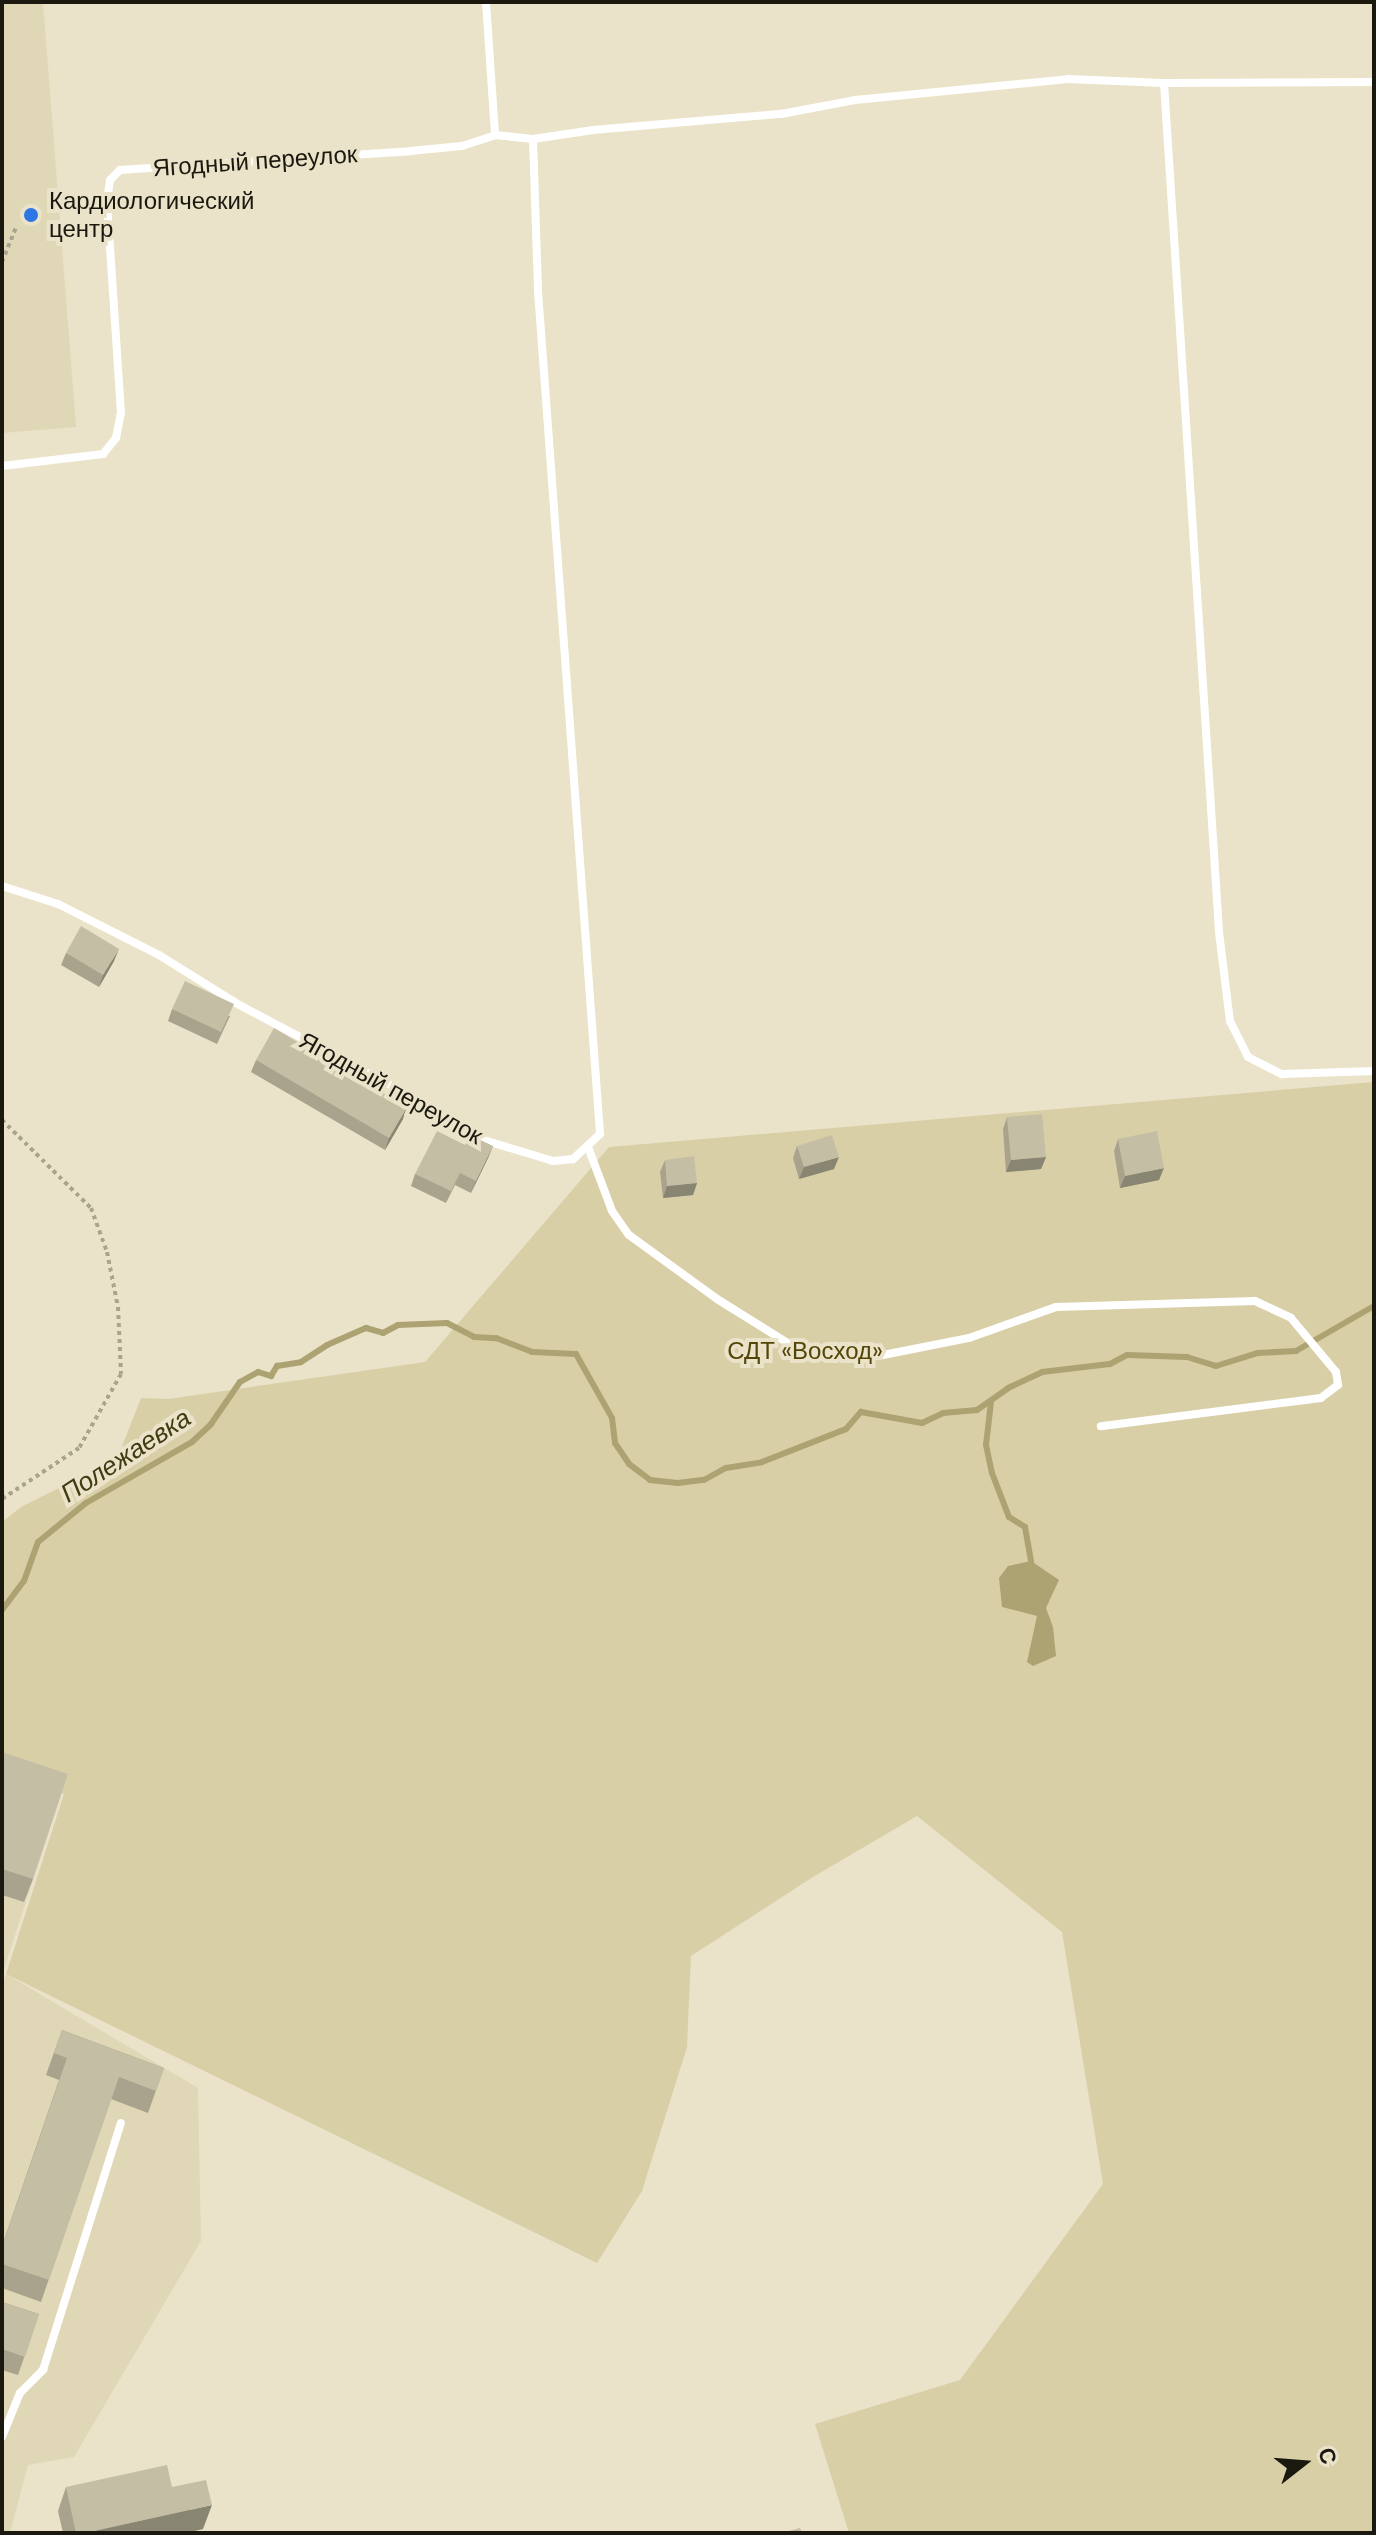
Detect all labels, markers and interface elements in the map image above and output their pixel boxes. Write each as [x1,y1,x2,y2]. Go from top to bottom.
street label: Ягодный переулок [152,139,358,183]
place label: Кардиологический центр [49,187,254,243]
marker: Кардиологический центр [20,204,42,226]
street label: Ягодный переулок [294,1026,488,1150]
park label: СДТ «Восход» [727,1337,883,1365]
water label: Полежаевка [55,1402,197,1510]
north arrow [1264,2423,1344,2503]
text: С [1311,2444,1344,2468]

